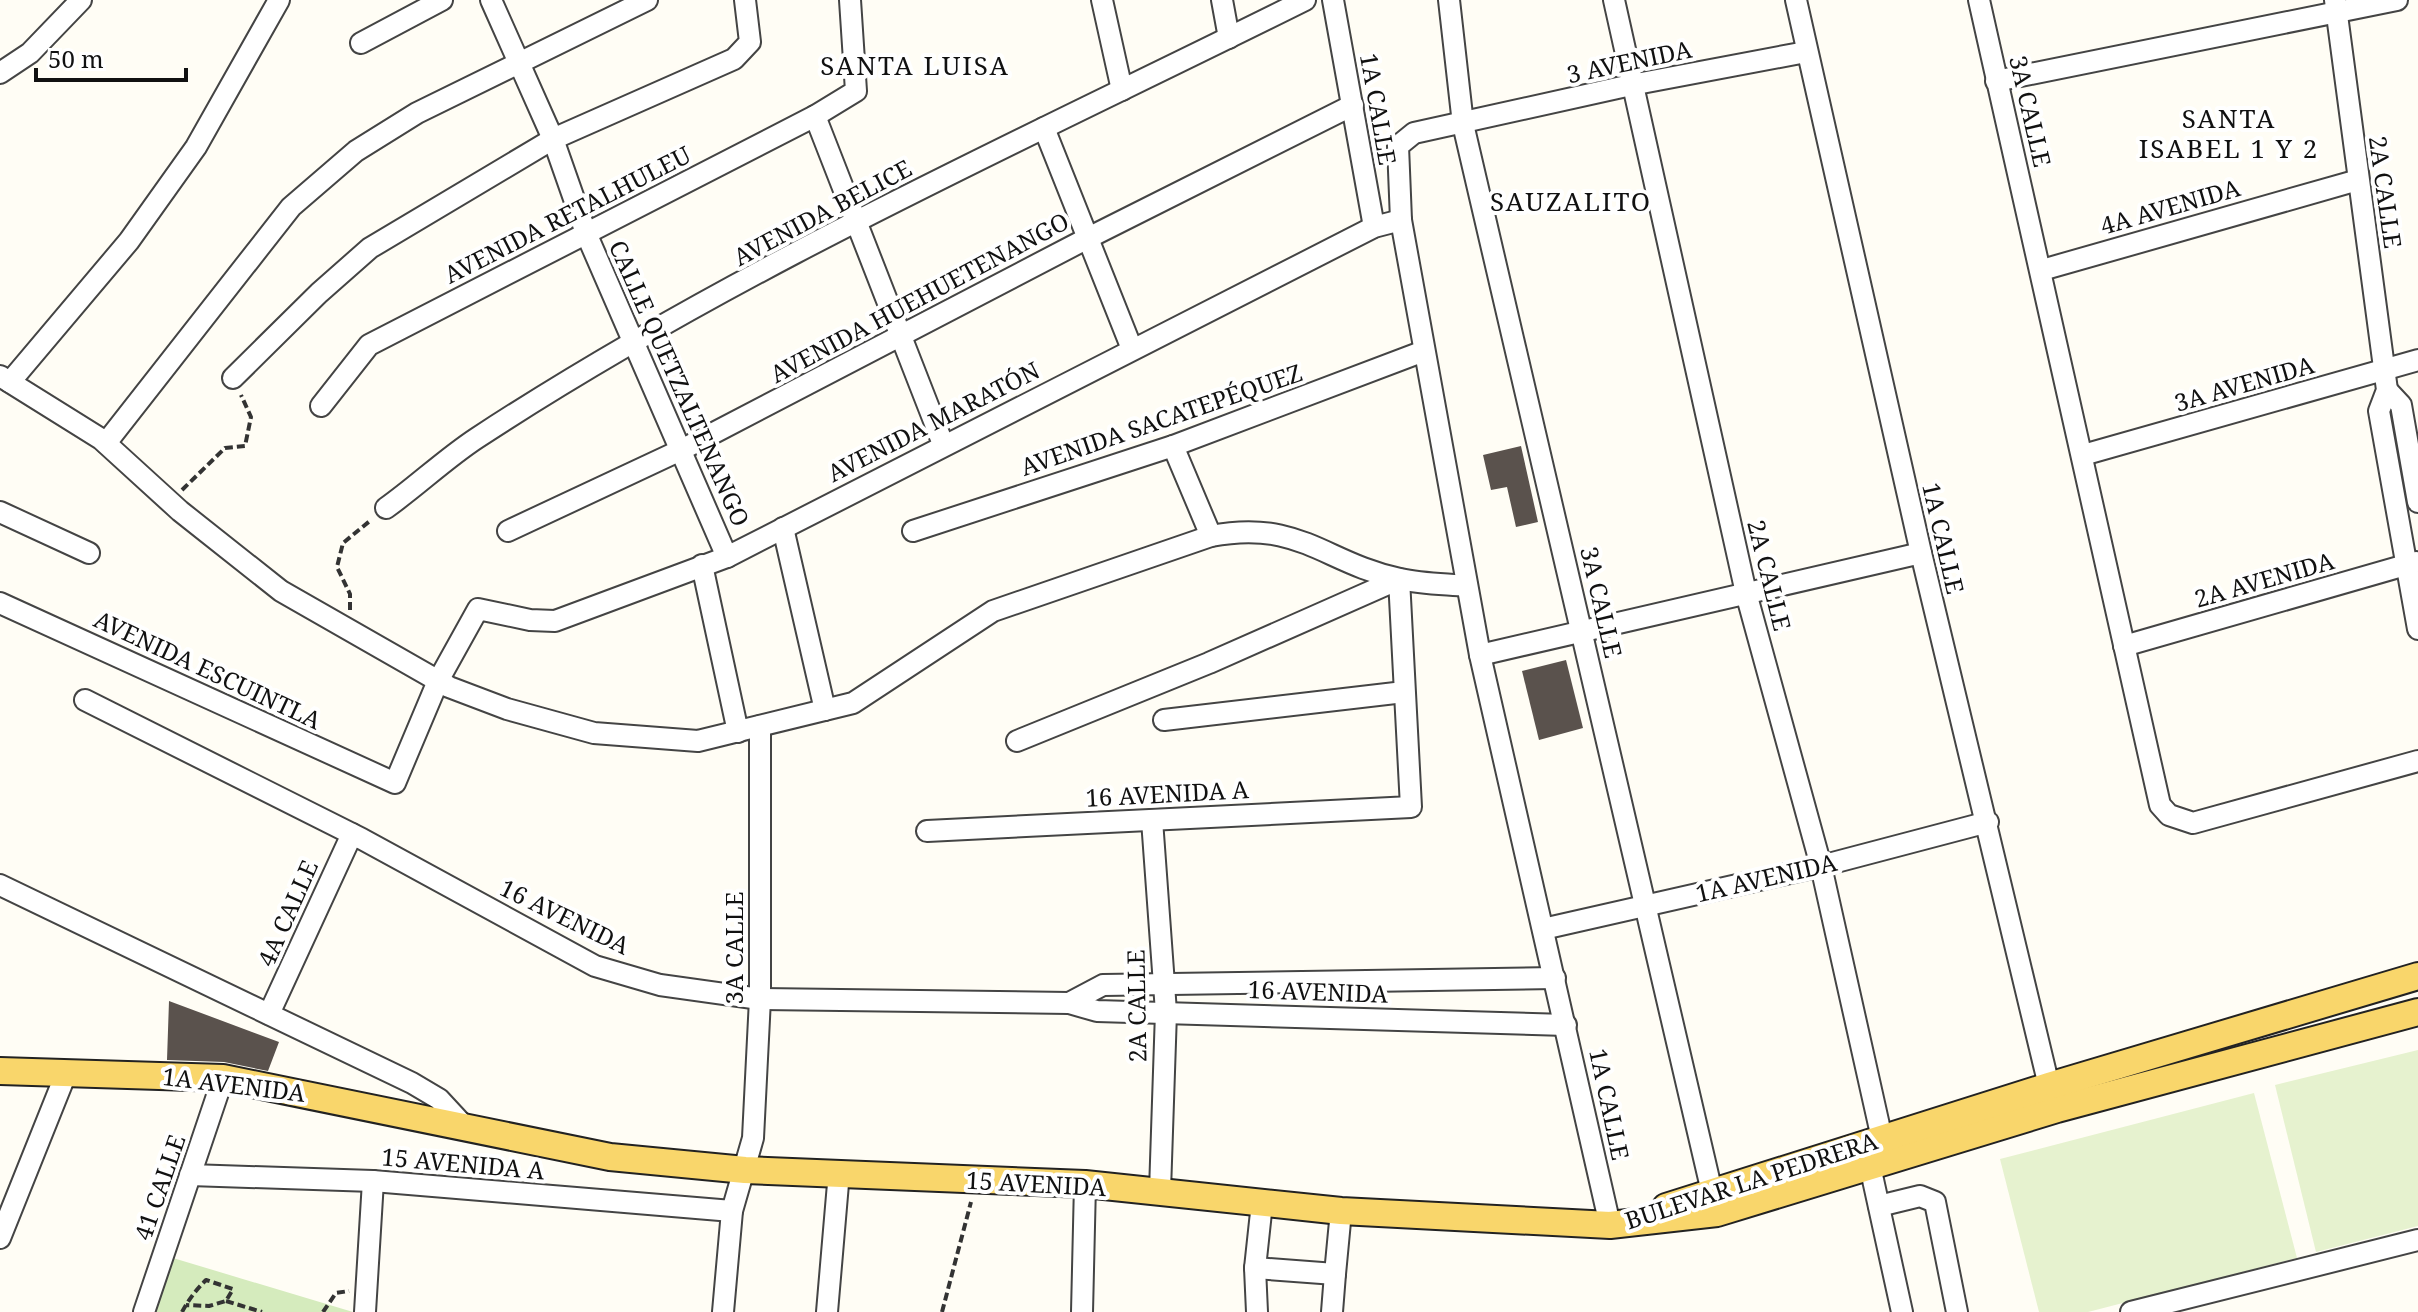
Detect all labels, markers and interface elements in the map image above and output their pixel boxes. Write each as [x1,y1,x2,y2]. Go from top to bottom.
scale bar [36,32,186,82]
street label: 3 AVENIDA [1564,32,1695,90]
text: 50 m [48,42,104,75]
district label: SANTA LUISA [820,47,1010,83]
street label: 1A CALLE [1353,50,1405,168]
street label: 3A CALLE [2002,52,2060,170]
district label: SANTA ISABEL 1 Y 2 [2139,100,2319,166]
street label: 2A CALLE [2362,134,2410,250]
street label: AVENIDA RETALHULEU [438,137,696,291]
street label: AVENIDA BELICE [727,151,917,273]
street label: 4A AVENIDA [2096,170,2244,242]
district label: SAUZALITO [1490,183,1652,219]
street label: AVENIDA HUEHUETENANGO [764,204,1074,390]
street label: CALLE QUETZALTENANGO [602,235,758,531]
street label: 3A AVENIDA [2170,347,2318,419]
street label: AVENIDA MARATÓN [821,353,1045,489]
street label: AVENIDA SACATEPÉQUEZ [1016,355,1306,483]
street label: 1A CALLE [1915,479,1973,597]
street label: 2A CALLE [1740,516,1800,634]
street label: 3A CALLE [1573,543,1631,661]
street label: 2A AVENIDA [2190,543,2338,615]
street label: AVENIDA ESCUINTLA [89,602,327,736]
street label: 16 AVENIDA A [1085,772,1250,814]
street label: 1A AVENIDA [1692,845,1840,909]
street label: 4A CALLE [249,855,325,971]
street label: 16 AVENIDA [495,870,635,962]
street label: 3A CALLE [717,891,750,1005]
street label: 2A CALLE [1119,949,1153,1063]
street label: 16 AVENIDA [1247,972,1389,1010]
street label: 1A CALLE [1582,1045,1638,1163]
street label: 1A AVENIDA [161,1059,307,1109]
street label: BULEVAR LA PEDRERA [1620,1124,1882,1236]
street label: 41 CALLE [126,1130,192,1244]
street label: 15 AVENIDA A [380,1139,546,1187]
street label: 15 AVENIDA [965,1163,1107,1203]

